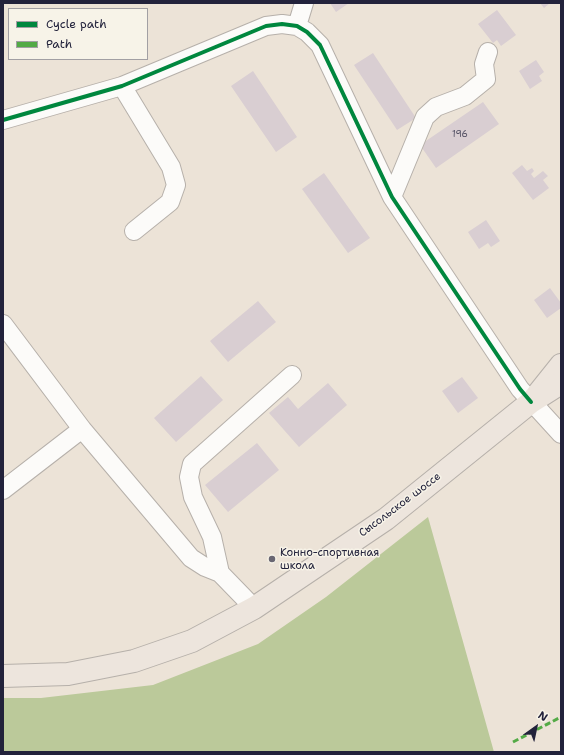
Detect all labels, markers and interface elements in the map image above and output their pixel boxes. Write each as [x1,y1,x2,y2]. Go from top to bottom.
legend [8,8,148,60]
text: Cycle path [46,16,107,32]
text: Path [46,36,72,52]
house number: 196 [452,130,468,140]
street label: Сысольское шоссе [357,470,443,540]
place label: Конно-спортивная школа [280,546,379,572]
marker: Конно-спортивная школа [267,554,277,564]
north arrow [516,707,556,747]
text: N [535,708,551,725]

